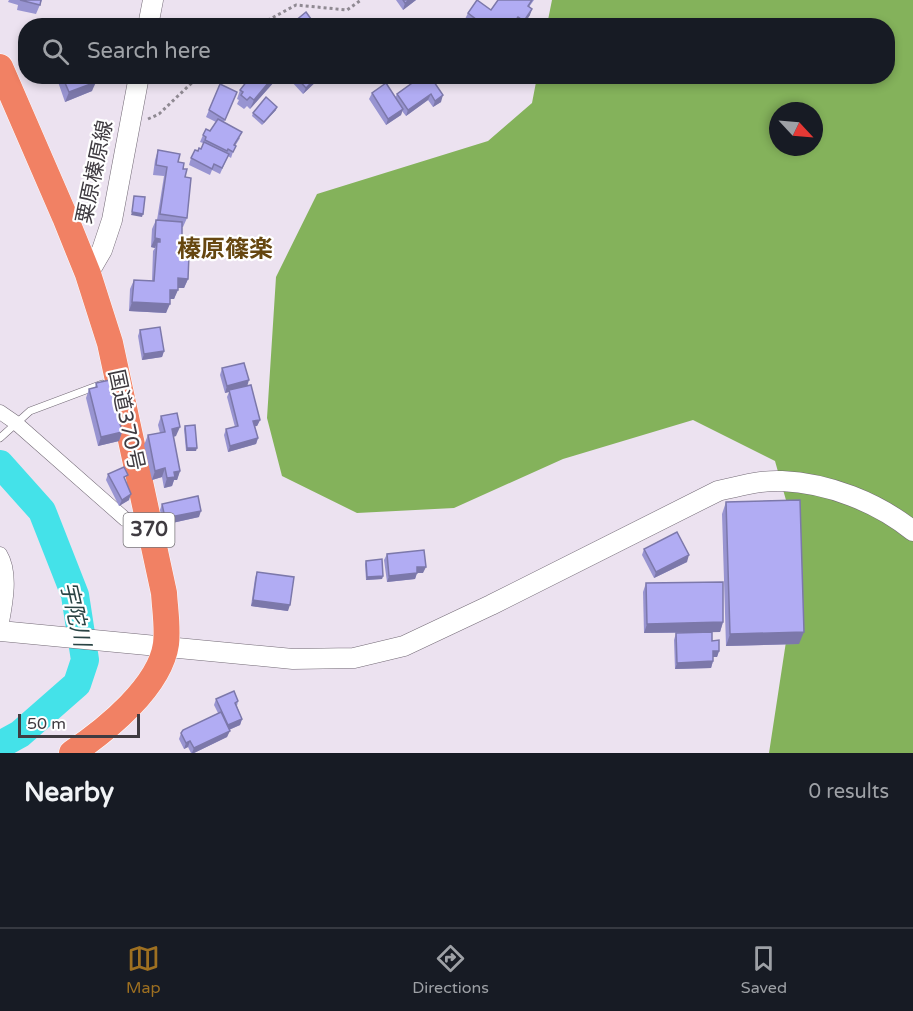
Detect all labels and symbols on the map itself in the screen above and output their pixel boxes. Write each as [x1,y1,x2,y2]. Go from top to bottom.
north arrow [769,102,823,156]
street label: 粟原榛原線 [72,118,118,226]
district label: 榛原篠楽 [177,235,273,264]
street label: 国道370号 [103,367,149,473]
road number: 370 [124,513,174,547]
water label: 宇陀川 [55,579,96,651]
scale bar [18,711,140,738]

